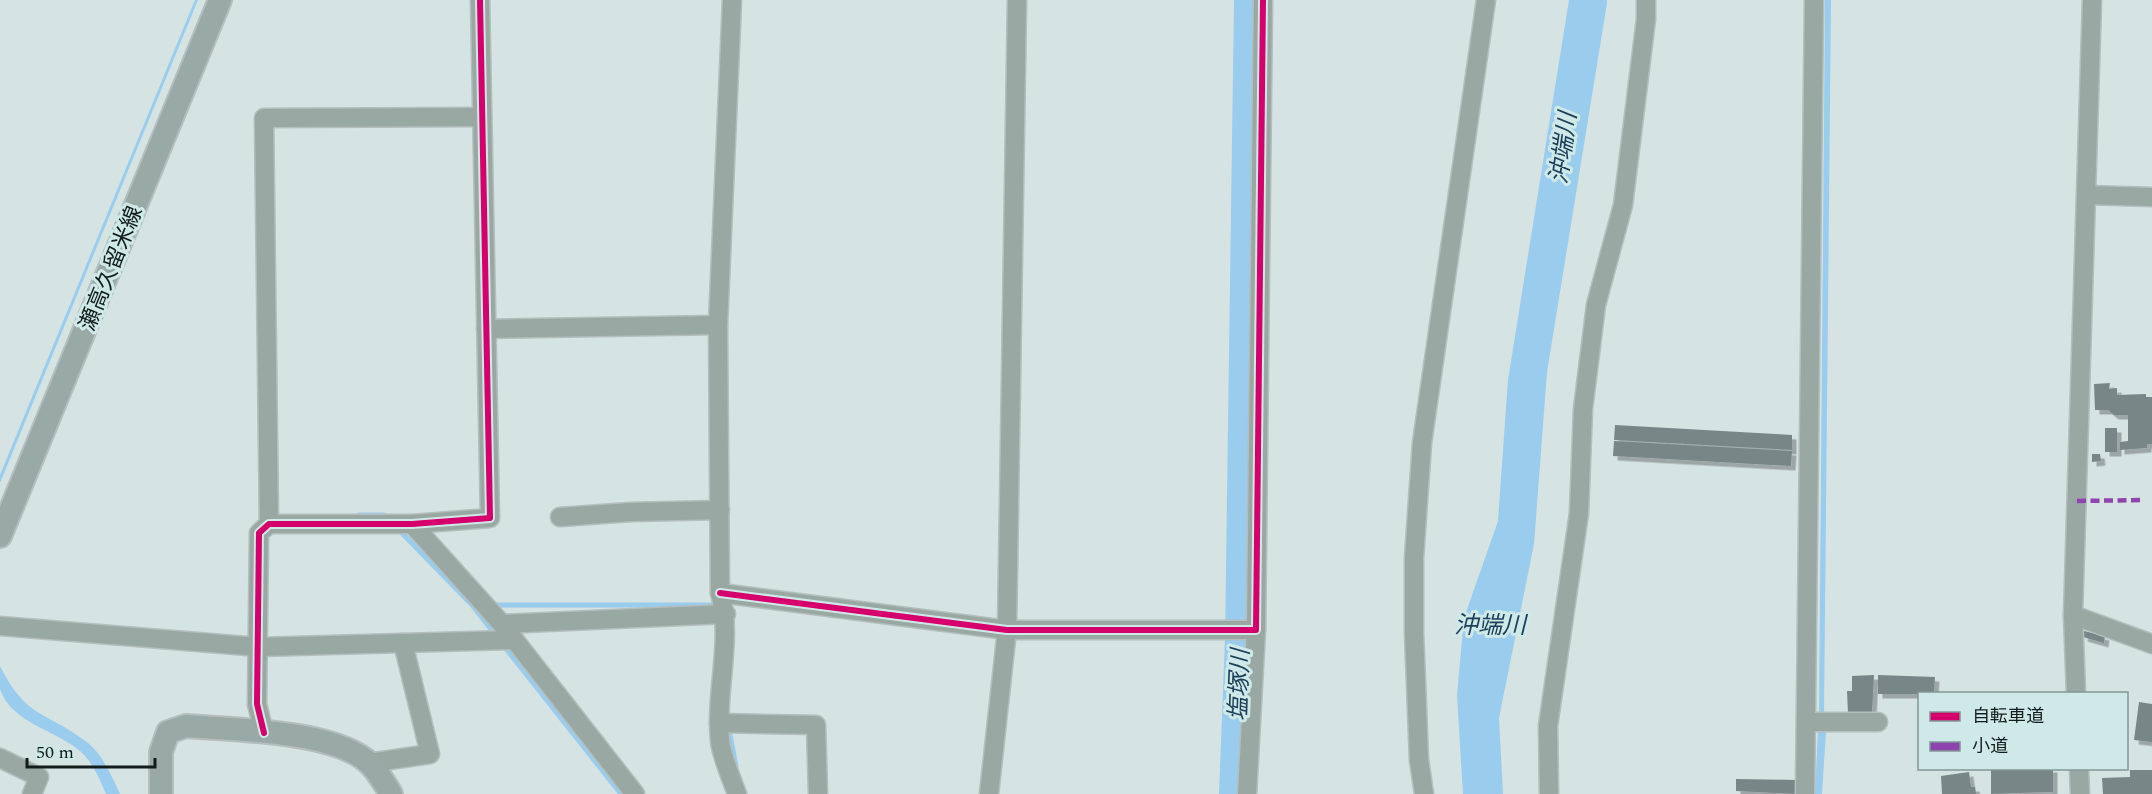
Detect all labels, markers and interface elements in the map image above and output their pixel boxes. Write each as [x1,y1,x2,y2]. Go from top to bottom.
water label: 沖端川 [1541,107,1587,186]
street label: 瀬高久留米線 [71,201,151,336]
water label: 沖端川 [1454,608,1529,644]
water label: 塩塚川 [1221,645,1259,722]
legend [1918,692,2128,770]
text: 自転車道 [1972,703,2044,730]
scale bar [27,731,154,769]
text: 小道 [1972,733,2008,760]
text: 50 m [36,739,74,766]

